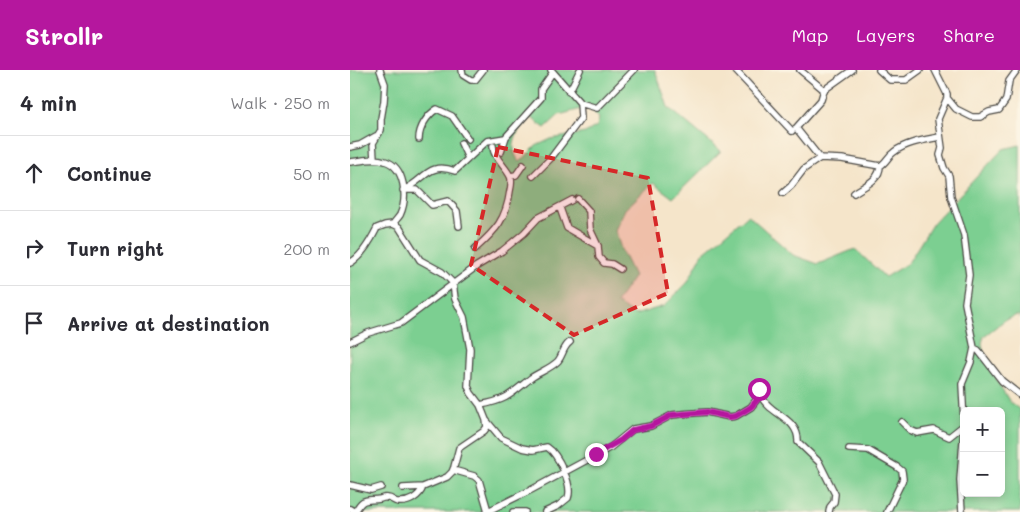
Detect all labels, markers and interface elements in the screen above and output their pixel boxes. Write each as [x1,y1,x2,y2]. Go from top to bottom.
text: Strollr [25,20,103,51]
text: Map [792,23,828,47]
text: Layers [856,23,915,47]
text: Share [943,23,995,47]
text: 4 min [20,89,77,116]
text: Walk · 250 m [230,92,330,113]
icon: ahead [20,159,48,187]
text: Continue [67,161,152,186]
text: 50 m [293,163,330,184]
icon: right [20,234,48,262]
text: Turn right [67,236,164,261]
text: 200 m [283,238,330,259]
icon: arrive [20,309,48,337]
text: Arrive at destination [67,311,270,336]
route start [748,378,771,401]
map controls [960,407,1005,497]
button: + [960,407,1005,452]
route end [585,443,608,466]
button: − [960,452,1005,497]

